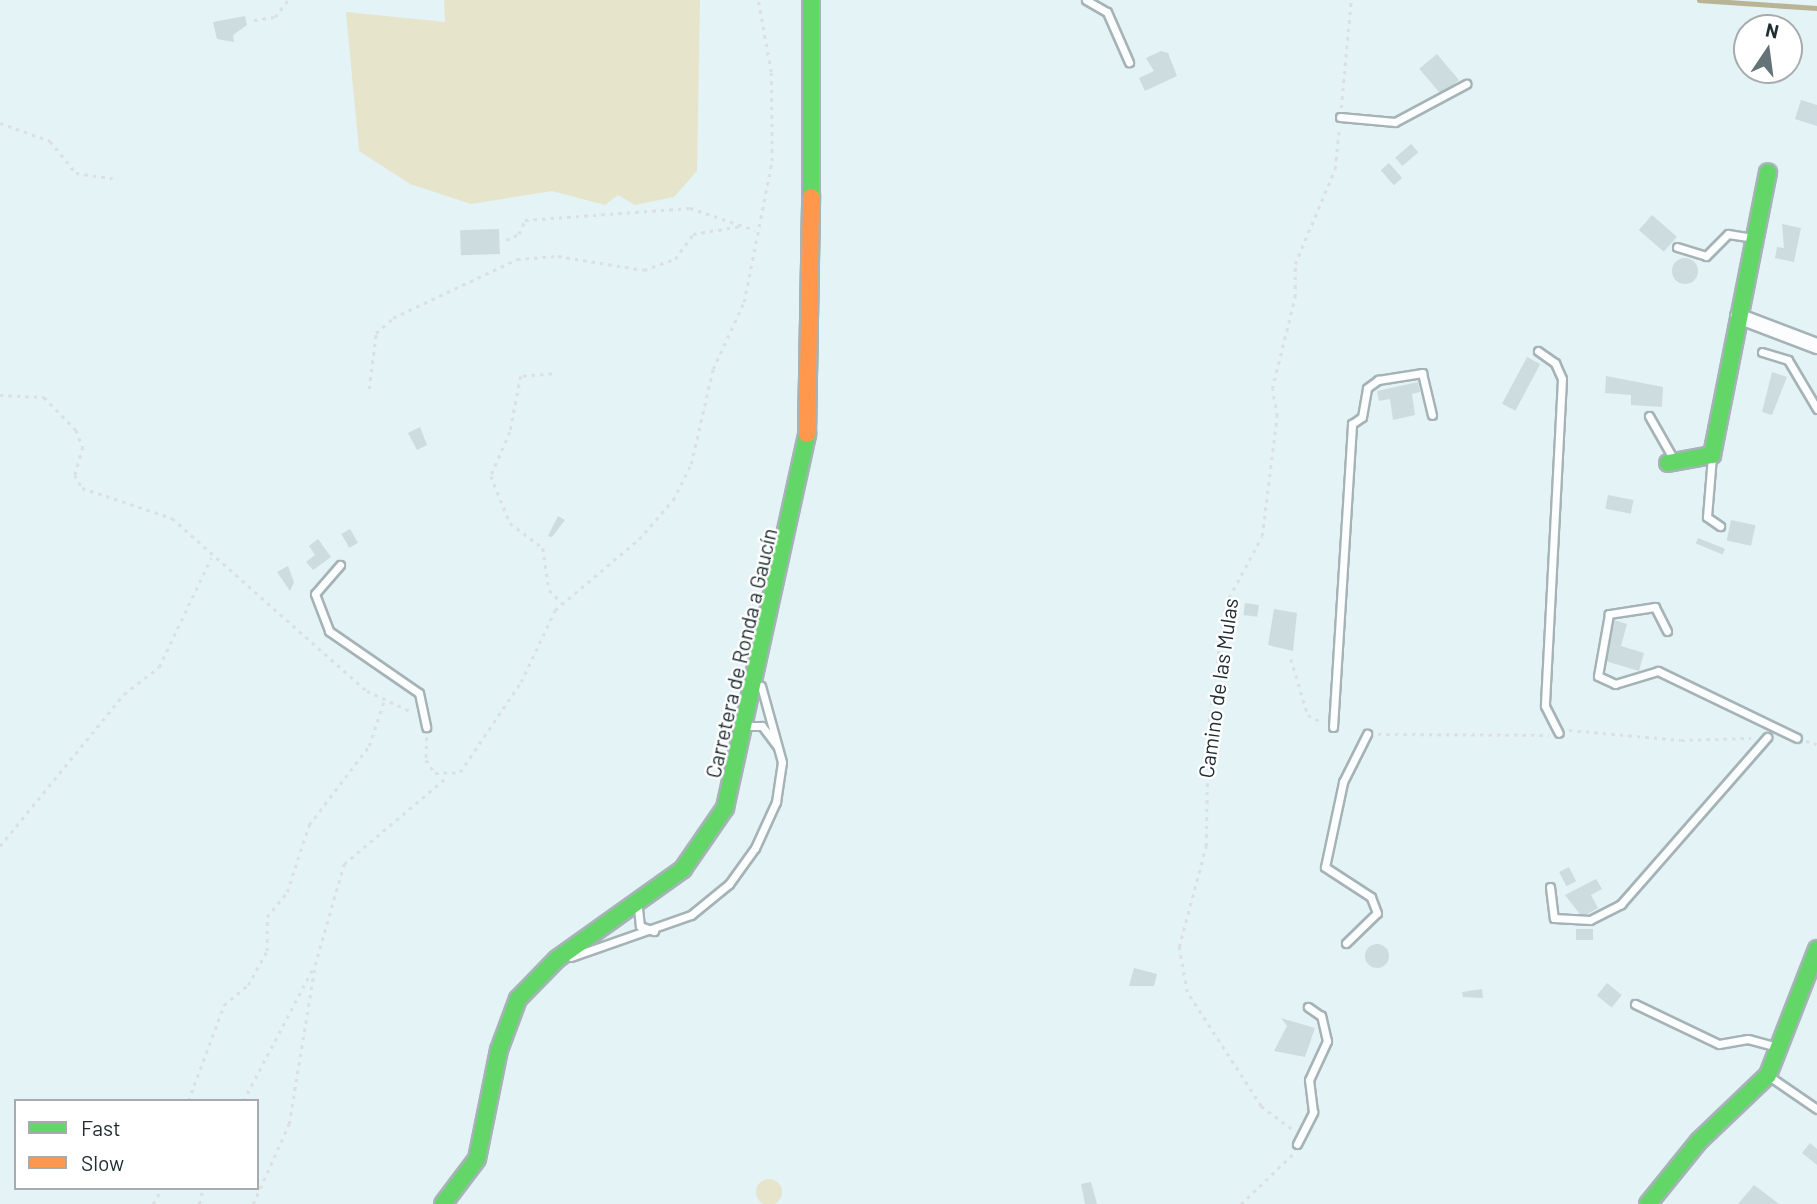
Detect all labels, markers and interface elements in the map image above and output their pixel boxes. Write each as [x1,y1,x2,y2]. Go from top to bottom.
north arrow [1733,14,1803,84]
text: N [1764,17,1781,43]
street label: Carretera de Ronda a Gaucín [700,526,782,780]
street label: Camino de las Mulas [1193,596,1243,780]
legend [14,1099,259,1190]
text: Fast [81,1115,121,1140]
text: Slow [81,1150,124,1175]

